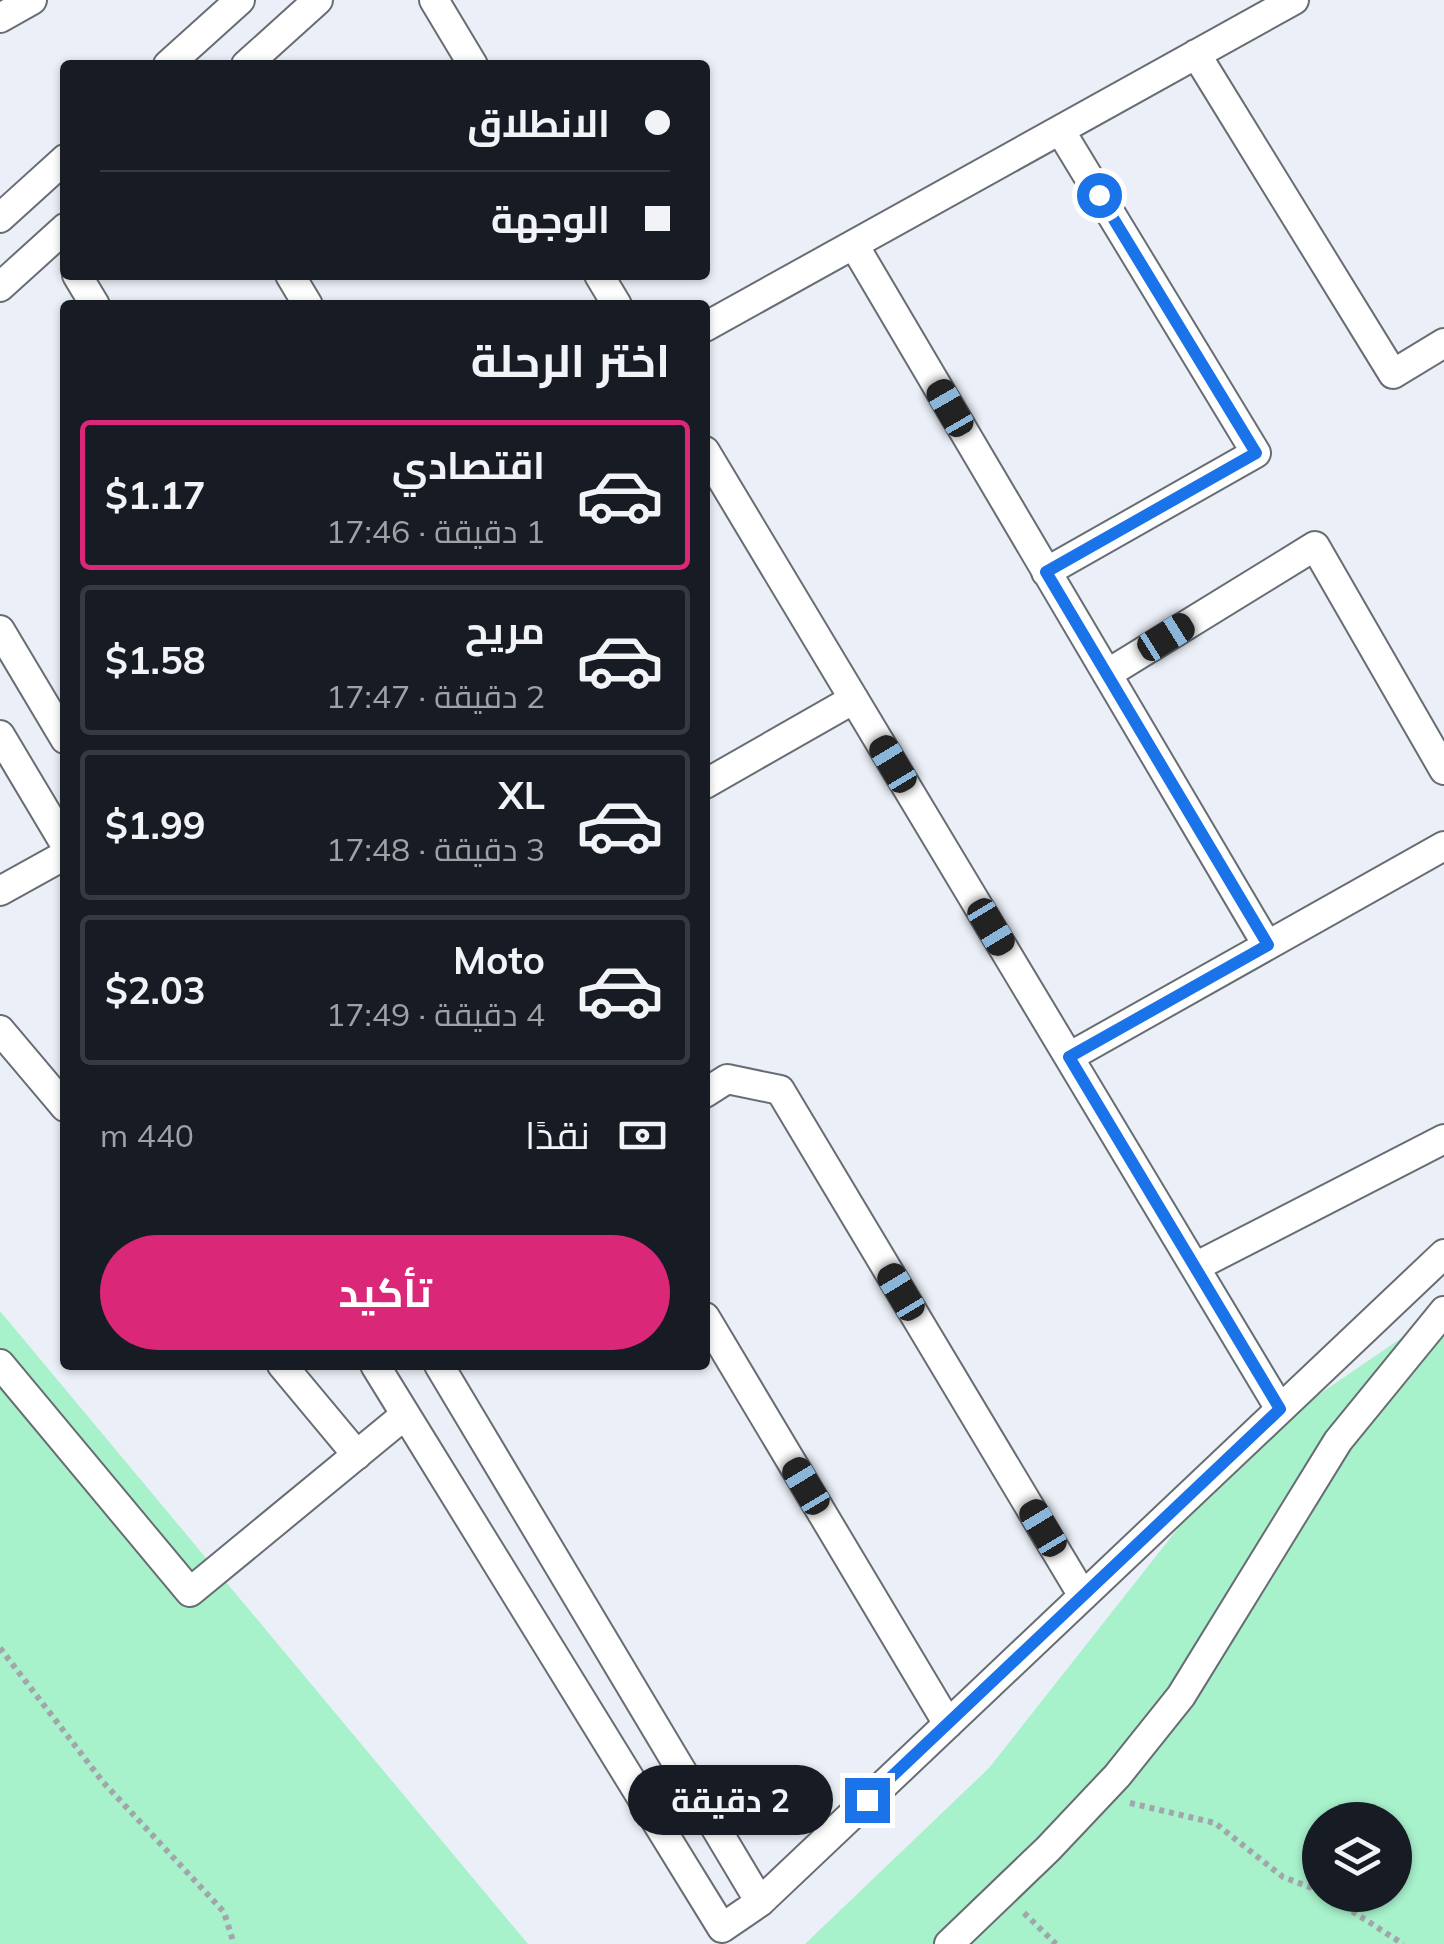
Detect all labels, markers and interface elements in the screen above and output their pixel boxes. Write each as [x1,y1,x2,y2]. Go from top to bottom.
text: الانطلاق [467,99,610,147]
route start [1077,173,1122,218]
text: الوجهة [491,195,610,243]
text: اختر الرحلة [471,332,670,388]
car [922,375,978,441]
text: اقتصادي [392,441,545,489]
icon: car [575,450,665,540]
text: $1.17 [105,471,206,519]
text: 1 دقيقة · 17:46 [326,511,545,551]
text: مريح [465,606,545,654]
car [1133,608,1199,666]
icon: car [575,615,665,705]
text: $1.58 [105,636,206,684]
text: 2 دقيقة · 17:47 [326,676,545,716]
car [865,731,921,797]
text: XL [498,771,545,819]
icon: car [575,780,665,870]
text: $1.99 [105,801,206,849]
text: 3 دقيقة · 17:48 [326,829,545,869]
car [963,894,1019,960]
text: Moto [453,936,545,984]
icon: car [575,945,665,1035]
text: $2.03 [105,966,206,1014]
text: 4 دقيقة · 17:49 [326,994,545,1034]
icon: cash [615,1108,670,1163]
text: نقدًا [525,1111,590,1159]
text: 440 m [100,1115,194,1155]
button: تأكيد [100,1235,670,1350]
car [873,1259,929,1325]
car [778,1453,834,1519]
car [1015,1495,1071,1561]
callout: 2 دقيقة [627,1765,832,1835]
route end [845,1778,890,1823]
text: 2 دقيقة [671,1780,790,1820]
map controls [1302,1802,1412,1912]
button: layers [1302,1802,1412,1912]

